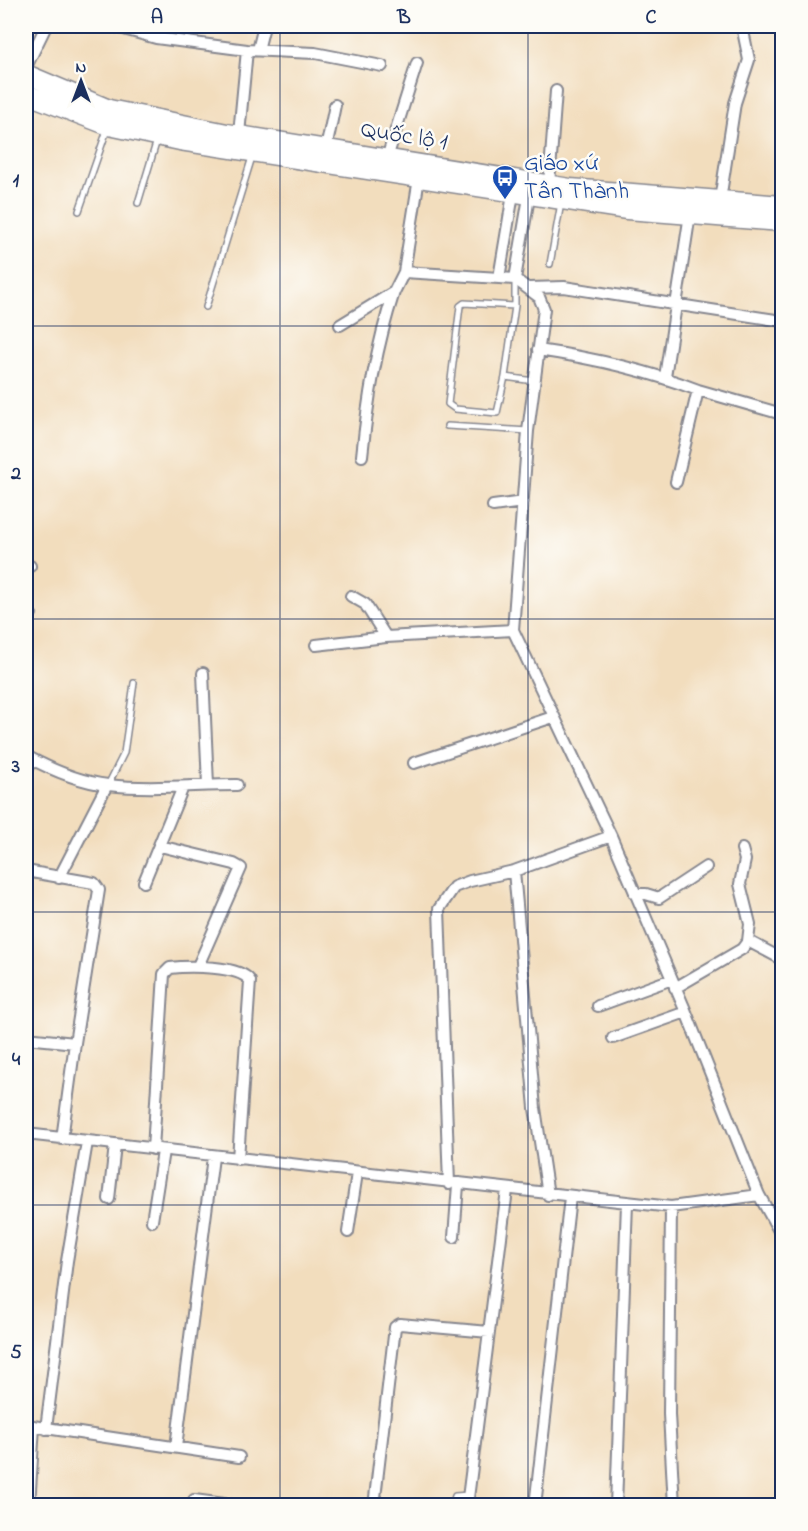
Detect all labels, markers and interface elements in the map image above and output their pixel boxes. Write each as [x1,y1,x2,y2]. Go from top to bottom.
text: A [151,4,163,33]
text: B [396,4,411,33]
text: C [646,4,657,33]
north arrow [51,51,111,111]
text: N [76,56,87,80]
street label: Quốc lộ 1 [358,113,450,161]
place label: Giáo xứ Tân Thành [524,147,629,210]
bus stop icon: Giáo xứ Tân Thành [490,163,520,201]
text: 1 [13,167,20,196]
text: 2 [10,460,21,489]
text: 3 [11,753,20,782]
text: 4 [12,1046,21,1075]
text: 5 [10,1339,22,1368]

